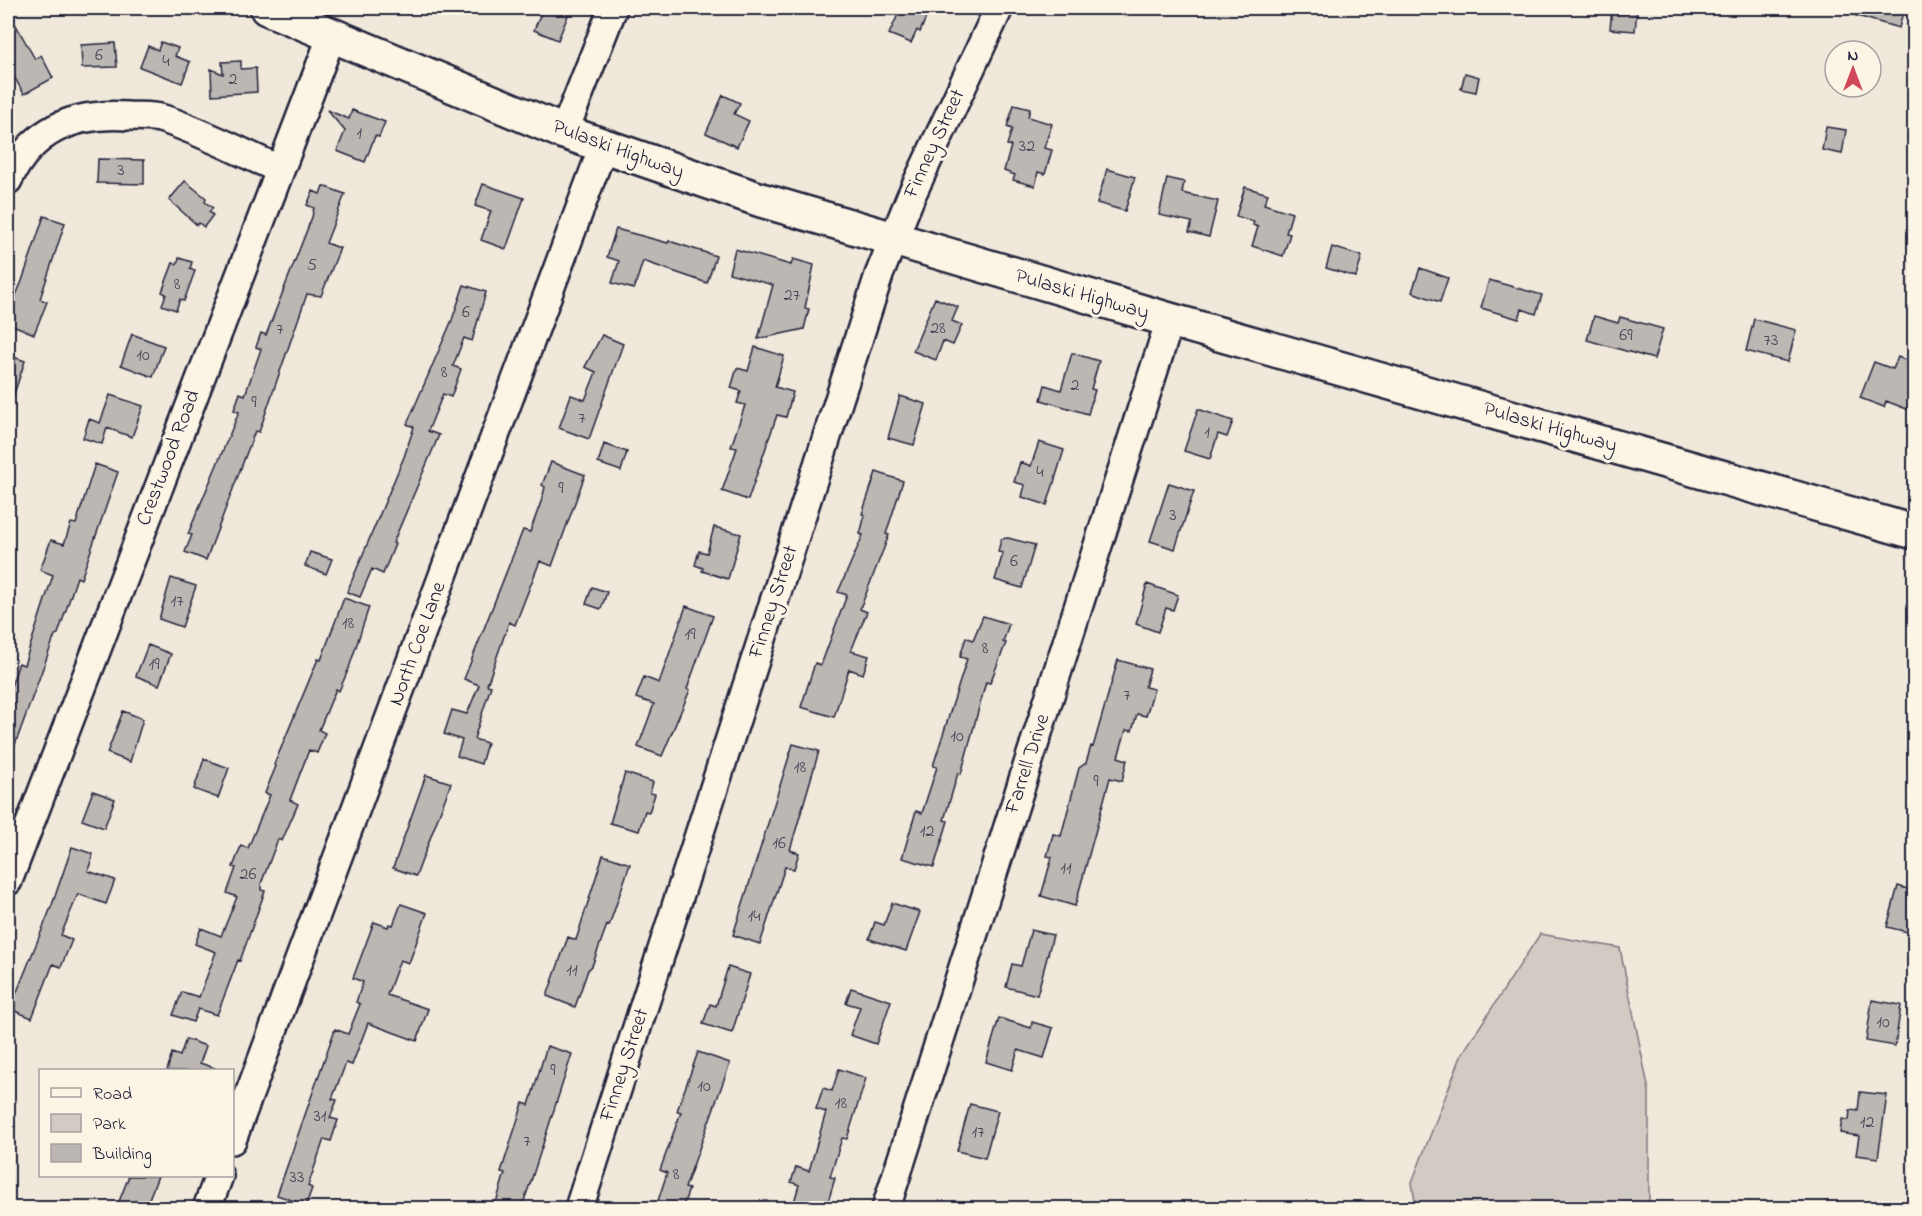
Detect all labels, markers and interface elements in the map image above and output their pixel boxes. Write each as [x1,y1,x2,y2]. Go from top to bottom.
north arrow [1823,39,1883,99]
house number: 6 [95,43,103,69]
text: N [1848,44,1859,68]
house number: 4 [162,49,170,75]
house number: 2 [229,67,238,93]
street label: Finney Street [896,84,975,205]
street label: Pulaski Highway [547,112,688,190]
house number: 1 [356,121,362,147]
house number: 32 [1019,134,1035,160]
house number: 3 [117,158,125,184]
house number: 5 [307,253,317,279]
street label: Pulaski Highway [1011,262,1152,330]
house number: 8 [174,272,181,298]
house number: 27 [784,283,801,309]
house number: 6 [462,300,470,326]
house number: 28 [930,316,946,342]
house number: 7 [276,317,284,343]
house number: 69 [1619,323,1633,349]
house number: 73 [1764,328,1778,354]
house number: 10 [136,343,150,369]
house number: 8 [441,360,448,386]
house number: 2 [1071,373,1080,399]
street label: Crestwood Road [129,386,209,530]
house number: 9 [251,390,257,416]
street label: Pulaski Highway [1479,395,1620,463]
house number: 7 [578,406,586,432]
house number: 1 [1204,420,1210,446]
house number: 4 [1036,460,1044,486]
house number: 9 [558,476,564,502]
house number: 3 [1169,503,1177,529]
street label: Finney Street [741,542,808,664]
house number: 6 [1010,549,1018,575]
street label: North Coe Lane [382,577,455,710]
house number: 17 [170,589,184,615]
house number: 18 [342,611,354,637]
house number: 19 [684,622,696,648]
house number: 8 [982,636,989,662]
house number: 19 [148,652,160,678]
house number: 7 [1123,683,1131,709]
street label: Farrell Drive [997,710,1058,819]
house number: 10 [950,724,964,750]
house number: 18 [794,755,806,781]
house number: 9 [1093,769,1099,795]
house number: 12 [920,819,934,845]
house number: 16 [772,831,786,857]
house number: 11 [1060,856,1072,882]
house number: 26 [240,862,257,888]
house number: 14 [747,904,761,930]
house number: 11 [566,958,578,984]
street label: Finney Street [592,1005,659,1127]
house number: 10 [1876,1010,1890,1036]
house number: 9 [550,1058,556,1084]
legend [39,1069,234,1177]
house number: 10 [697,1074,711,1100]
text: Road [93,1082,132,1108]
house number: 18 [835,1091,847,1117]
house number: 31 [313,1104,327,1130]
house number: 12 [1860,1110,1874,1136]
text: Park [93,1112,126,1138]
house number: 17 [971,1120,985,1146]
house number: 7 [523,1129,531,1155]
text: Building [92,1142,152,1169]
house number: 8 [673,1162,680,1188]
house number: 33 [290,1165,304,1191]

